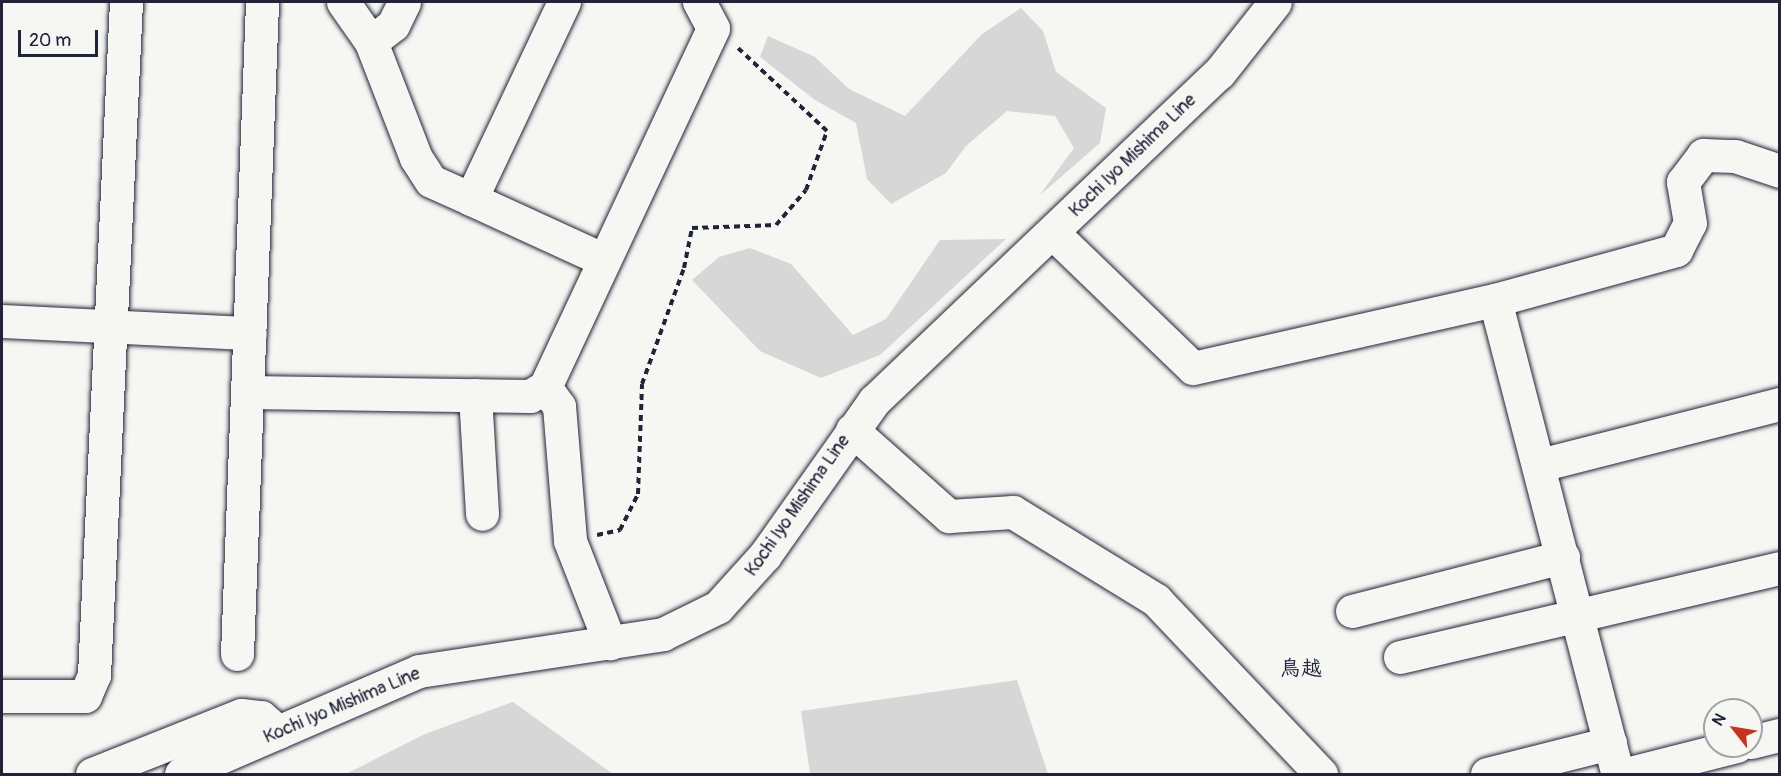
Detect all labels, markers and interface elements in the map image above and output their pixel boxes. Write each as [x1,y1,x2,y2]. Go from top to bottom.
scale bar [21,18,100,56]
text: 20 m [29,29,71,52]
street label: Kochi Iyo Mishima Line [1065,90,1201,222]
street label: Kochi Iyo Mishima Line [741,431,855,581]
district label: 鳥越 [1280,656,1322,682]
street label: Kochi Iyo Mishima Line [261,663,423,749]
north arrow [1703,698,1763,758]
text: N [1708,710,1731,730]

